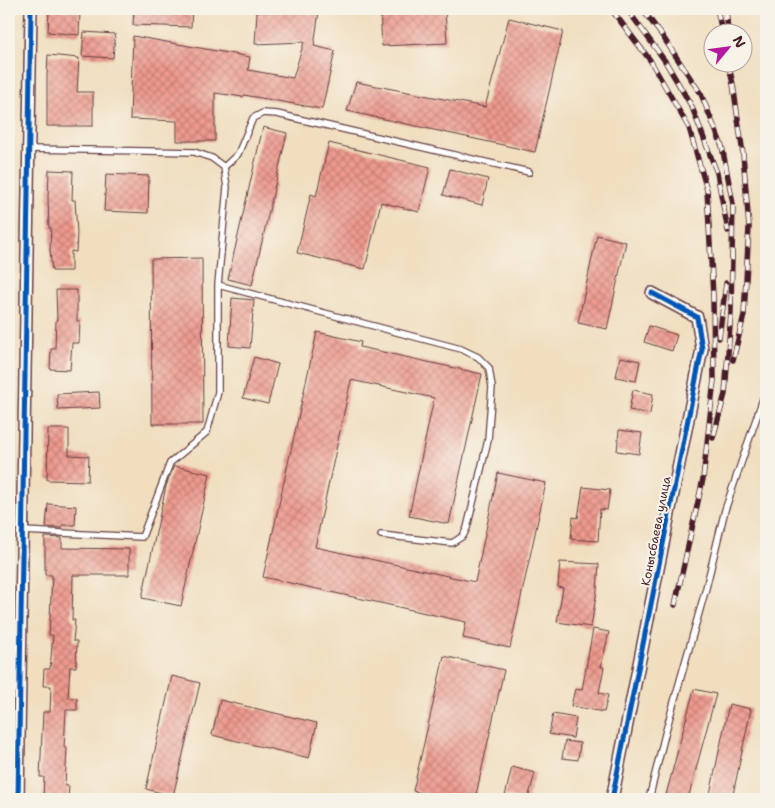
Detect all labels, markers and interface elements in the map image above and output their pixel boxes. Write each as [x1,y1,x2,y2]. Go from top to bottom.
north arrow [702,22,752,72]
text: N [729,32,750,51]
street label: Конысбаева улица [638,474,675,587]

